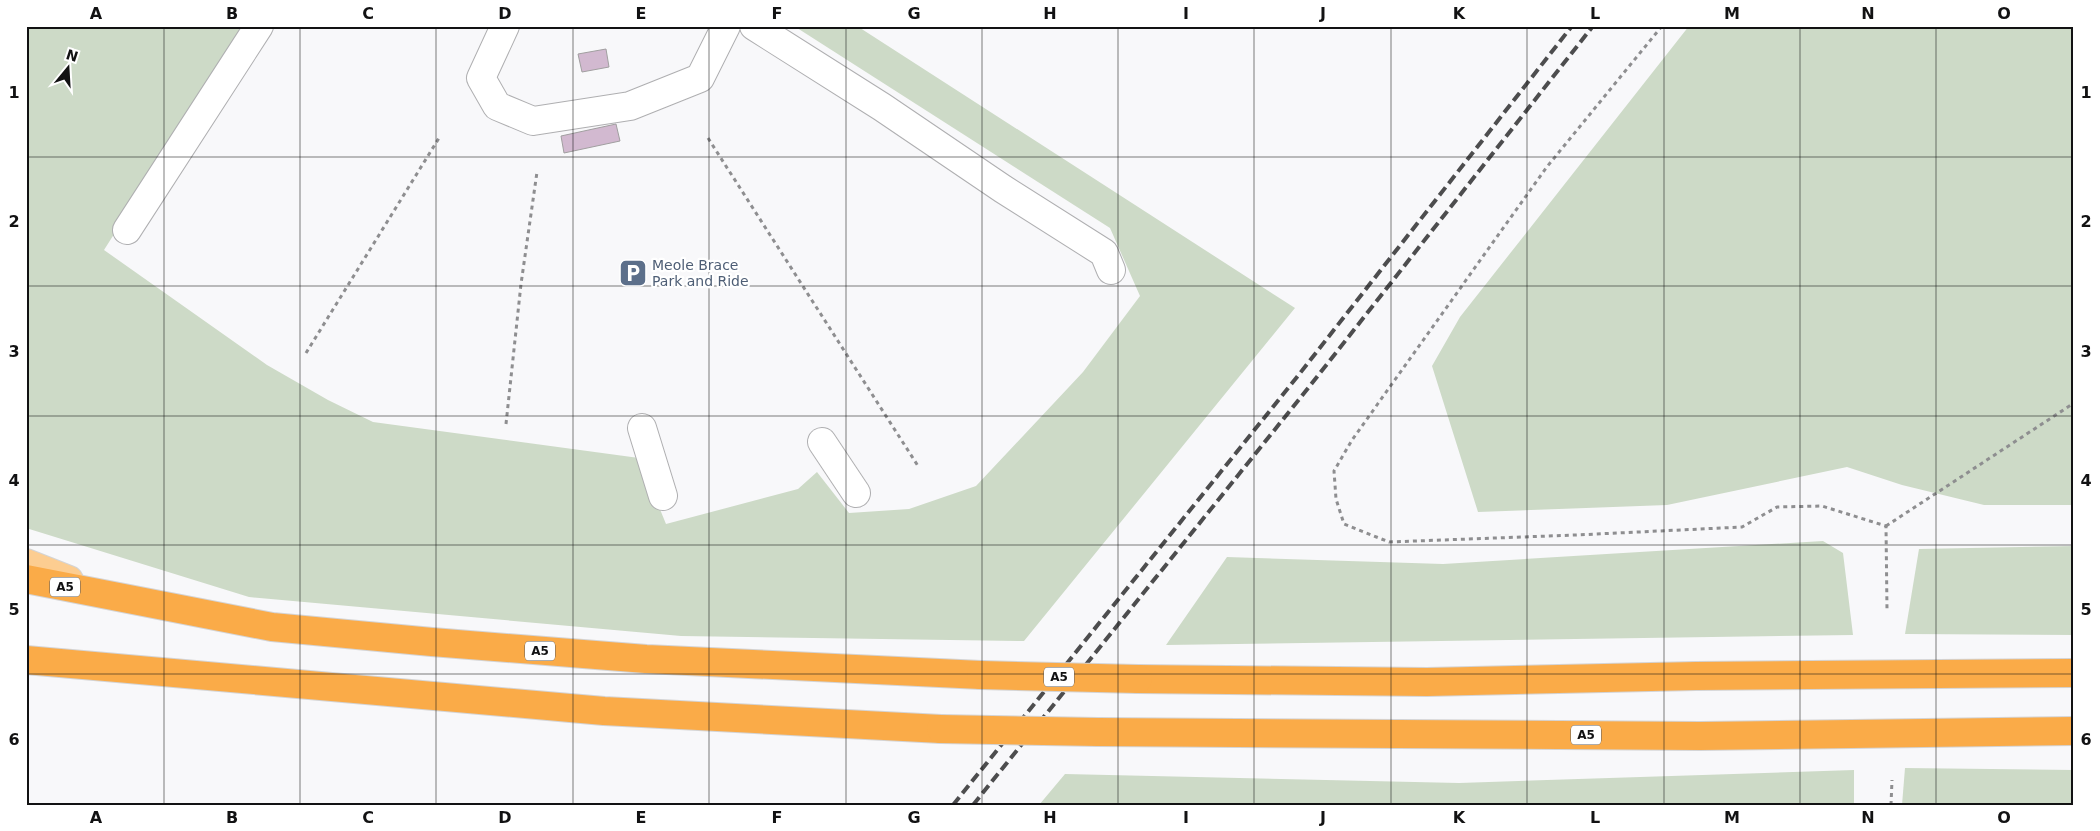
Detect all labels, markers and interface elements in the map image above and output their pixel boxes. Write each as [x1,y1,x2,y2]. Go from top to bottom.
text: A [90,4,103,23]
text: B [226,4,238,23]
text: C [362,4,374,23]
text: D [498,4,512,23]
text: E [636,4,646,23]
text: F [772,4,782,23]
text: G [907,4,921,23]
text: H [1043,4,1057,23]
text: I [1183,4,1189,23]
text: J [1319,4,1326,23]
text: K [1453,4,1466,23]
text: L [1590,4,1600,23]
text: M [1724,4,1740,23]
text: N [1861,4,1875,23]
text: O [1997,4,2011,23]
north arrow [42,42,92,92]
text: N [64,46,80,65]
text: 1 [8,83,20,102]
text: 1 [2080,83,2092,102]
text: 2 [8,212,20,231]
text: 2 [2080,212,2092,231]
place label: Meole Brace Park and Ride [652,257,749,289]
parking icon: Meole Brace Park and Ride [618,258,648,288]
text: 3 [8,342,20,361]
text: 3 [2080,342,2092,361]
text: 4 [8,471,20,490]
text: 4 [2080,471,2092,490]
road number: A5 [50,578,80,596]
text: 5 [8,600,20,619]
text: 5 [2080,600,2092,619]
road number: A5 [525,641,555,660]
road number: A5 [1044,668,1074,686]
road number: A5 [1571,726,1601,744]
text: 6 [8,730,20,749]
text: 6 [2080,730,2092,749]
text: A [90,808,103,827]
text: B [226,808,238,827]
text: C [362,808,374,827]
text: D [498,808,512,827]
text: E [636,808,646,827]
text: F [772,808,782,827]
text: G [907,808,921,827]
text: H [1043,808,1057,827]
text: I [1183,808,1189,827]
text: J [1319,808,1326,827]
text: K [1453,808,1466,827]
text: L [1590,808,1600,827]
text: M [1724,808,1740,827]
text: N [1861,808,1875,827]
text: O [1997,808,2011,827]

